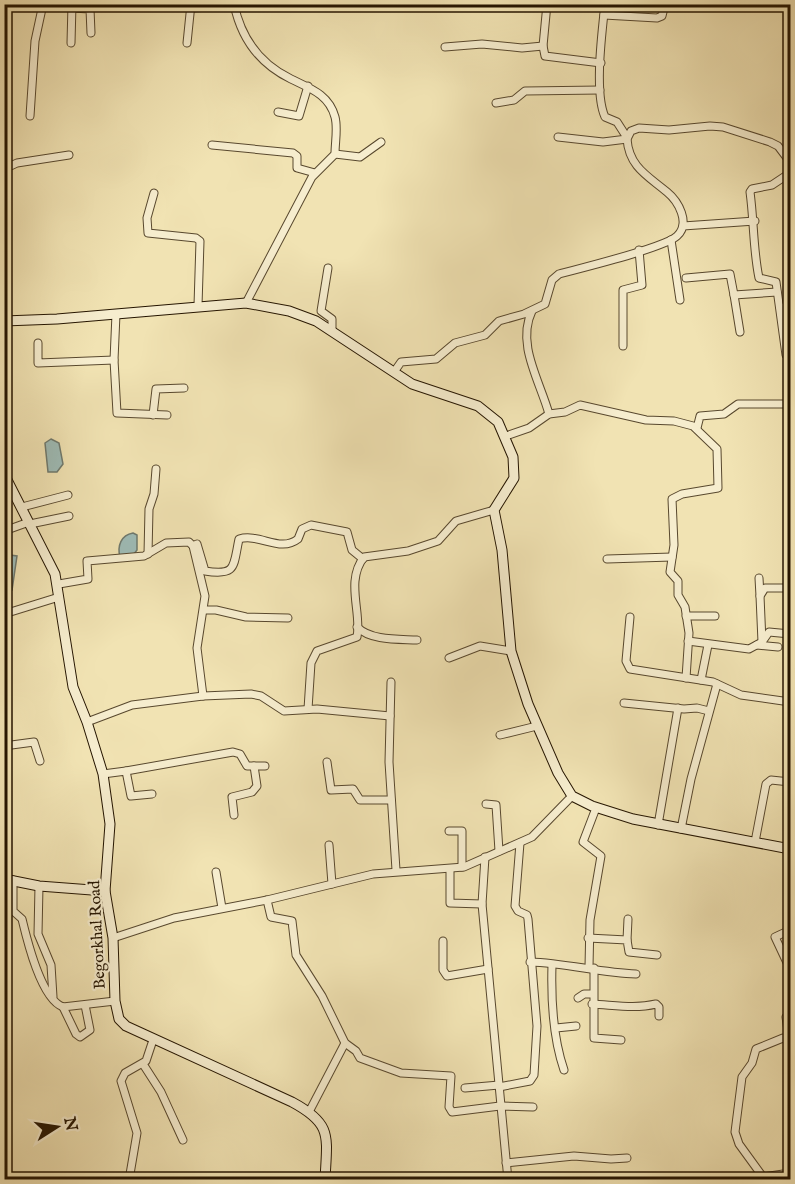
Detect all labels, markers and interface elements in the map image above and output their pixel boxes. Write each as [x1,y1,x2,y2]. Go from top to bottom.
street label: Begorkhal Road [85,879,111,990]
north arrow [27,1097,87,1157]
text: N [58,1114,81,1133]

